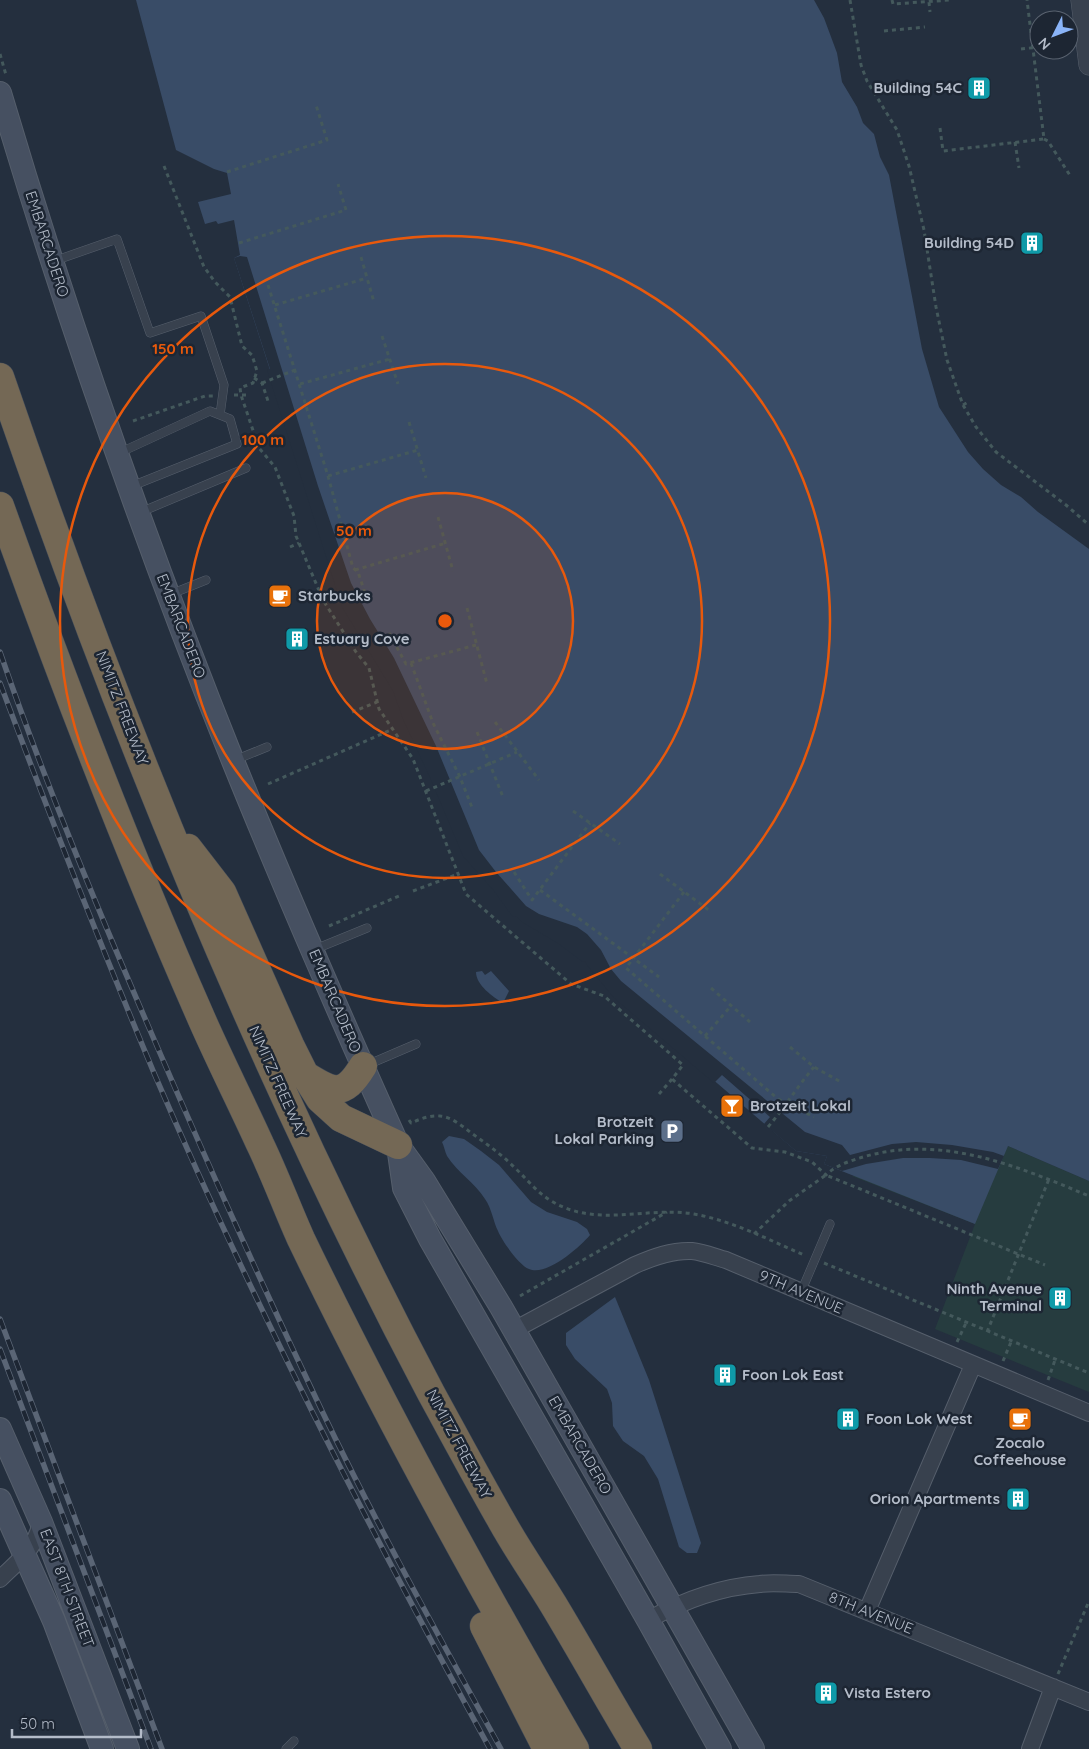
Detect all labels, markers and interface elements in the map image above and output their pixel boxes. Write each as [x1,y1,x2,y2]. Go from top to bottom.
north arrow [1029,10,1079,60]
text: N [1034,34,1054,54]
building icon: Building 54C [966,75,992,101]
place label: Building 54C [873,78,963,97]
street label: EMBARCADERO [21,188,74,299]
building icon: Building 54D [1019,230,1045,256]
place label: Building 54D [924,233,1014,252]
text: 150 m [152,339,194,358]
text: 100 m [242,430,284,449]
text: 50 m [336,521,372,540]
street label: EMBARCADERO [153,571,210,681]
cafe icon: Starbucks [267,583,293,609]
place label: Starbucks [298,586,371,605]
centre of rings [436,612,454,630]
building icon: Estuary Cove [284,626,310,652]
place label: Estuary Cove [314,629,410,648]
street label: NIMITZ FREEWAY [92,648,153,768]
street label: EMBARCADERO [305,946,366,1055]
street label: NIMITZ FREEWAY [245,1023,312,1141]
bar icon: Brotzeit Lokal [719,1093,745,1119]
place label: Brotzeit Lokal [750,1096,851,1115]
place label: Brotzeit Lokal Parking [555,1112,654,1148]
parking icon: Brotzeit Lokal Parking [659,1118,685,1144]
street label: 9TH AVENUE [756,1265,846,1318]
place label: Ninth Avenue Terminal [946,1279,1042,1315]
building icon: Ninth Avenue Terminal [1047,1285,1073,1311]
building icon: Foon Lok East [712,1362,738,1388]
place label: Foon Lok East [742,1365,844,1384]
street label: NIMITZ FREEWAY [423,1386,496,1502]
street label: EMBARCADERO [545,1392,616,1497]
building icon: Foon Lok West [835,1406,861,1432]
cafe icon: Zocalo Coffeehouse [1007,1406,1033,1432]
place label: Foon Lok West [866,1409,973,1428]
place label: Zocalo Coffeehouse [974,1433,1066,1469]
building icon: Orion Apartments [1005,1486,1031,1512]
place label: Orion Apartments [870,1489,1000,1508]
street label: EAST 8TH STREET [36,1526,99,1650]
street label: 8TH AVENUE [826,1587,916,1638]
building icon: Vista Estero [813,1680,839,1706]
place label: Vista Estero [844,1683,931,1702]
scale bar [12,1706,141,1738]
text: 50 m [20,1714,55,1733]

